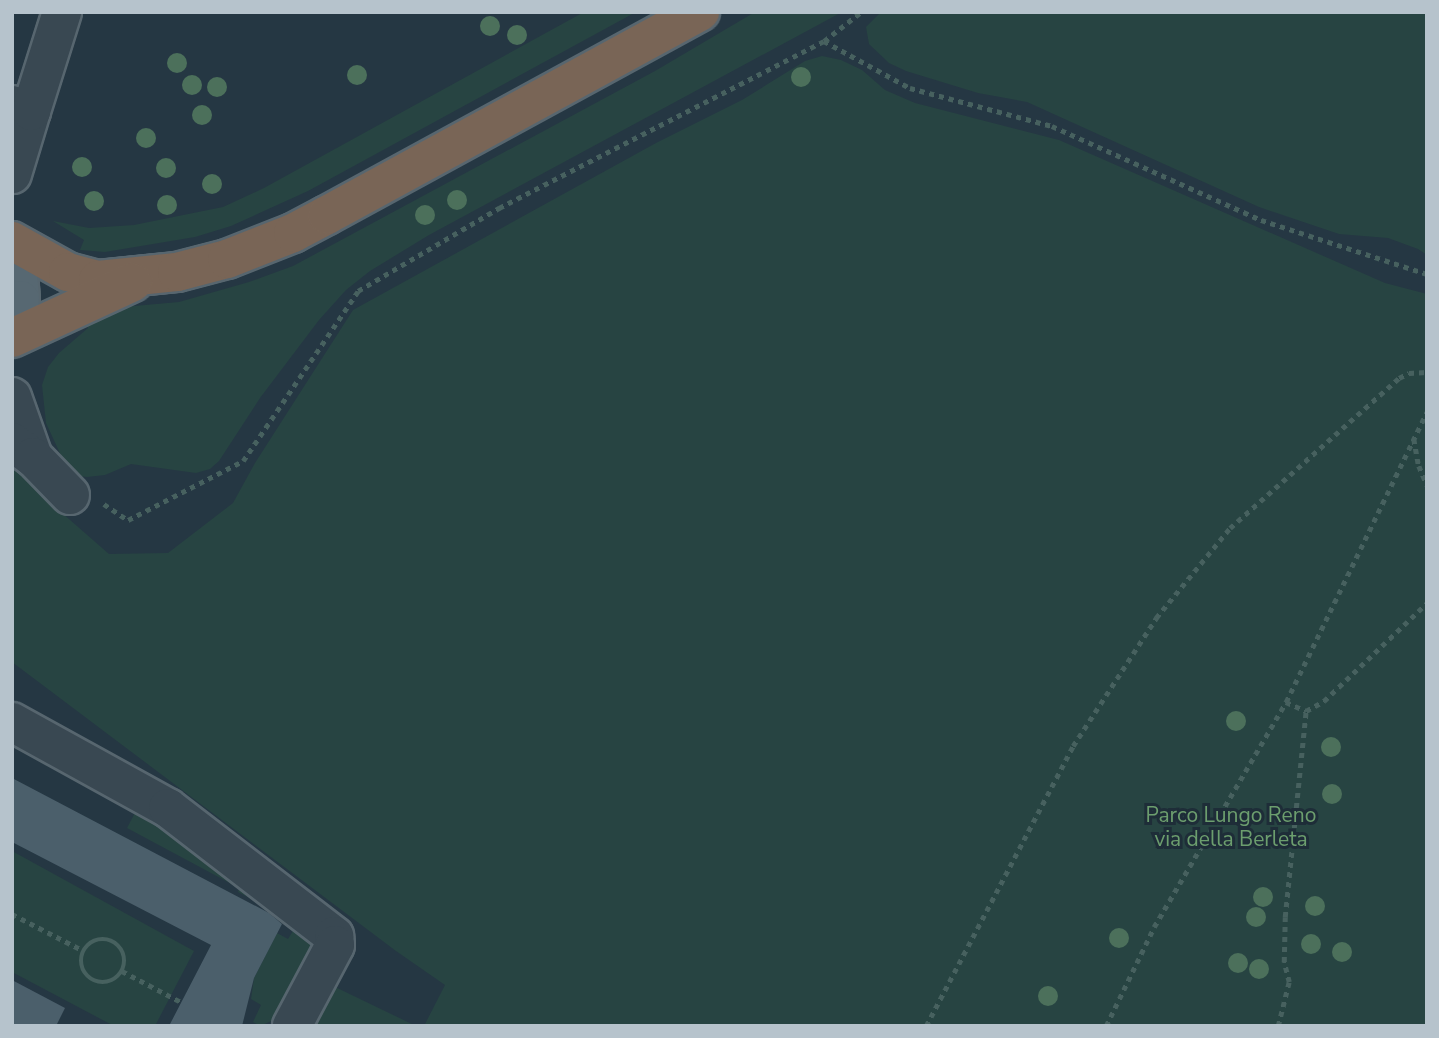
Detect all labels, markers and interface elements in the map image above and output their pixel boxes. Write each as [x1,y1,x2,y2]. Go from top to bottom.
park label: Parco Lungo Reno via della Berleta [1146,802,1316,852]

